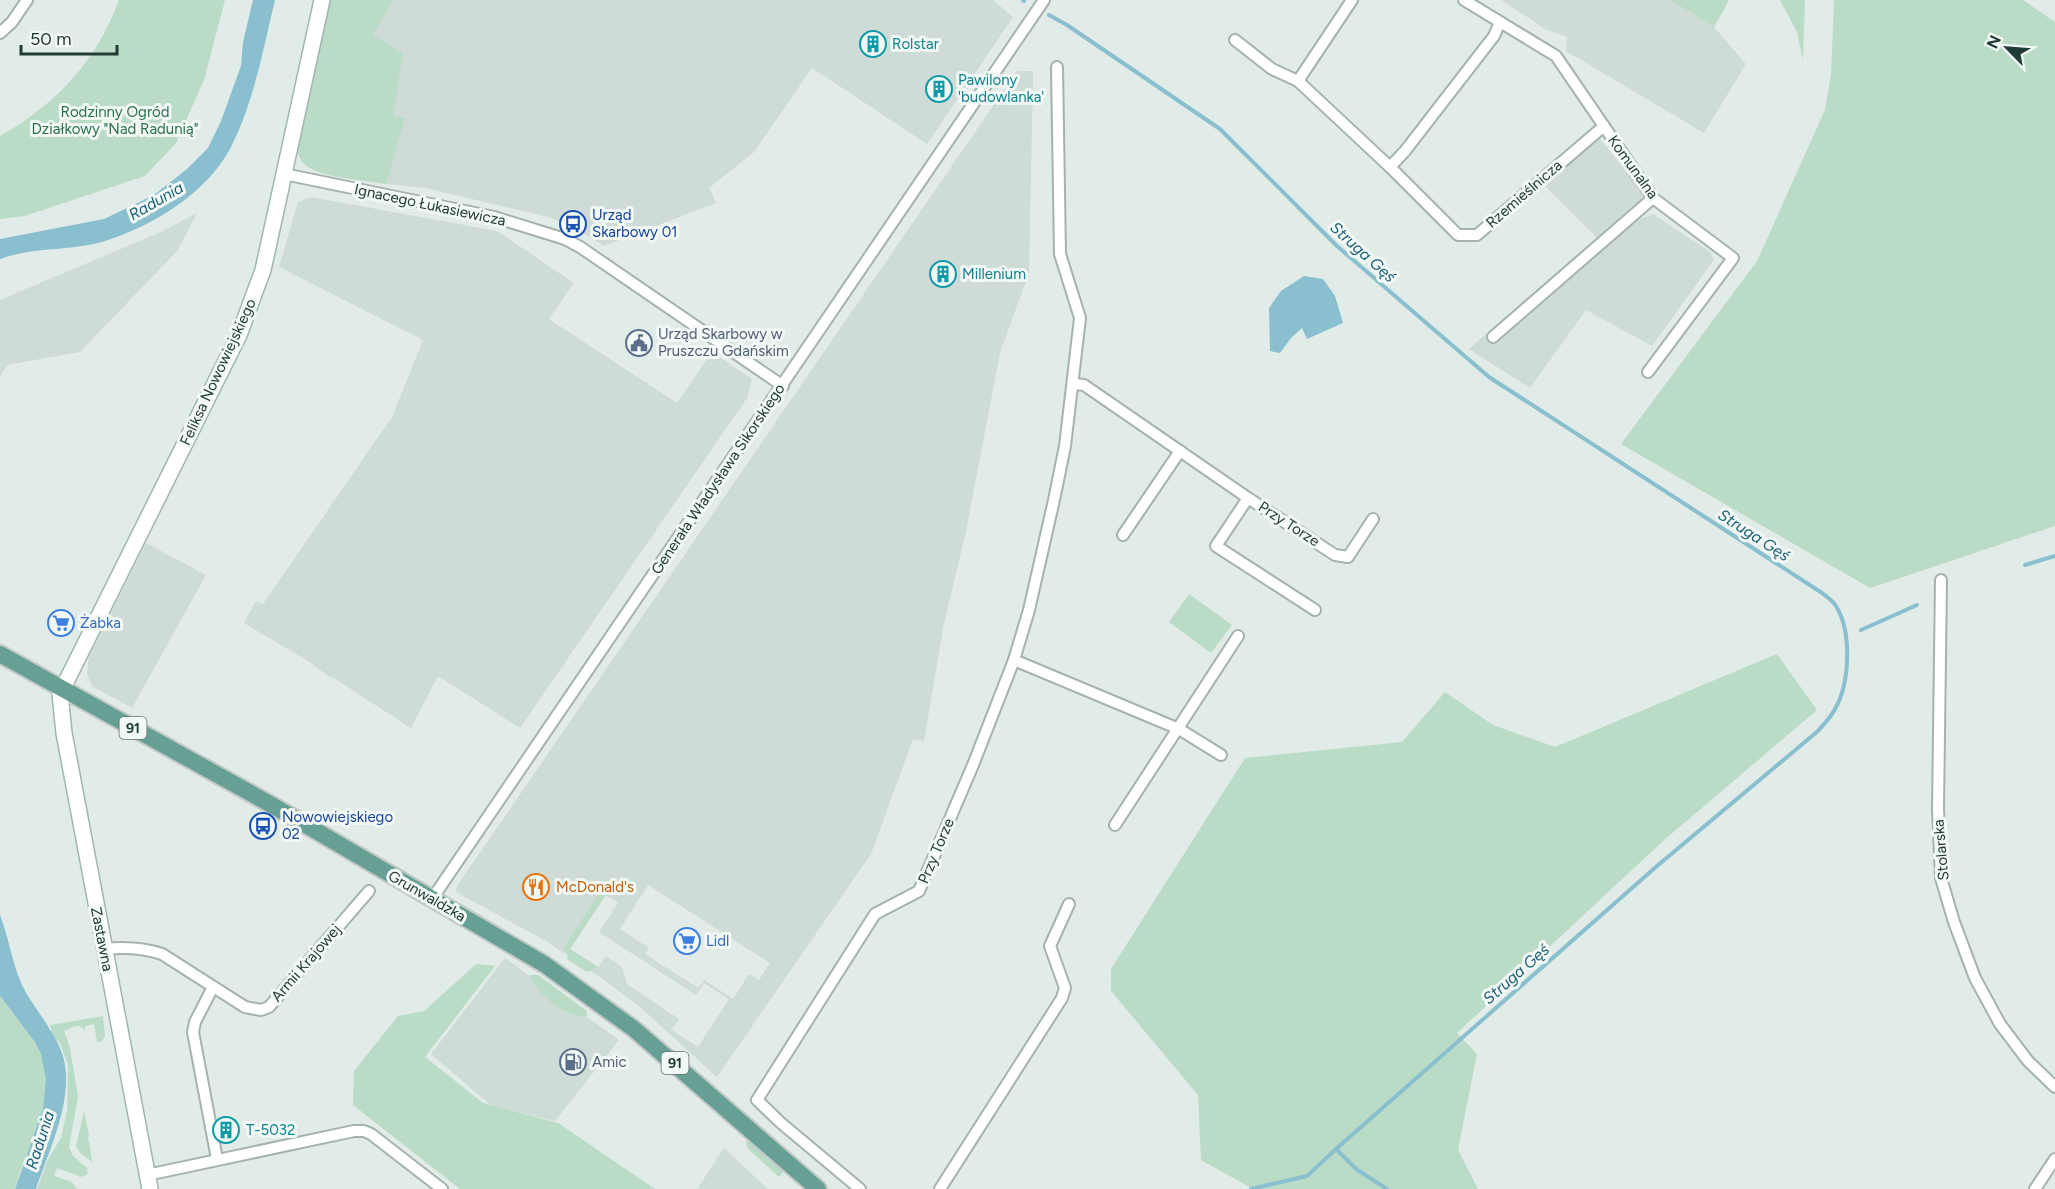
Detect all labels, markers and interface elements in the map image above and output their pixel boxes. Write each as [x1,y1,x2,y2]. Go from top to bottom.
scale bar [21,18,117,56]
north arrow [1977,18,2037,78]
text: 50 m [30,28,72,50]
building icon: Rolstar [858,29,888,59]
text: N [1983,32,2005,51]
place label: Rolstar [892,35,939,53]
place label: Pawilony 'budowlanka' [958,71,1044,106]
building icon: Pawilony 'budowlanka' [924,74,954,104]
park label: Rodzinny Ogród Działkowy "Nad Radunią" [31,103,199,138]
street label: Komunalna [1604,132,1662,202]
street label: Rzemieślnicza [1482,156,1566,232]
water label: Radunia [125,178,187,224]
street label: Ignacego Łukasiewicza [353,180,507,230]
place label: Urząd Skarbowy 01 [592,206,678,241]
bus stop icon: Urząd Skarbowy 01 [558,209,588,239]
water label: Struga Gęś [1326,218,1400,287]
building icon: Millenium [928,259,958,289]
place label: Millenium [962,265,1026,283]
street label: Feliksa Nowowiejskiego [176,296,260,448]
place label: Urząd Skarbowy w Pruszczu Gdańskim [658,325,789,360]
public building icon: Urząd Skarbowy w Pruszczu Gdańskim [624,328,654,358]
street label: Generała Władysława Sikorskiego [647,380,789,578]
street label: Przy Torze [1255,498,1323,550]
water label: Struga Gęś [1715,505,1794,565]
supermarket icon: Żabka [46,608,76,638]
place label: Żabka [80,614,121,632]
road number: 91 [120,717,146,739]
place label: Nowowiejskiego 02 [282,808,393,843]
bus stop icon: Nowowiejskiego 02 [248,811,278,841]
street label: Przy Torze [914,816,958,886]
street label: Stolarska [1929,819,1953,881]
street label: Grunwaldzka [385,867,469,925]
restaurant icon: McDonald's [521,872,551,902]
place label: McDonald's [556,878,634,896]
street label: Zastawna [87,905,117,973]
street label: Armii Krajowej [267,921,345,1005]
supermarket icon: Lidl [672,926,702,956]
place label: Lidl [706,932,729,950]
water label: Struga Gęś [1479,940,1553,1008]
fuel station icon: Amic [558,1047,588,1077]
road number: 91 [662,1052,688,1074]
place label: Amic [592,1053,627,1071]
water label: Radunia [22,1109,58,1171]
building icon: T-5032 [211,1115,241,1145]
place label: T-5032 [246,1121,295,1139]

